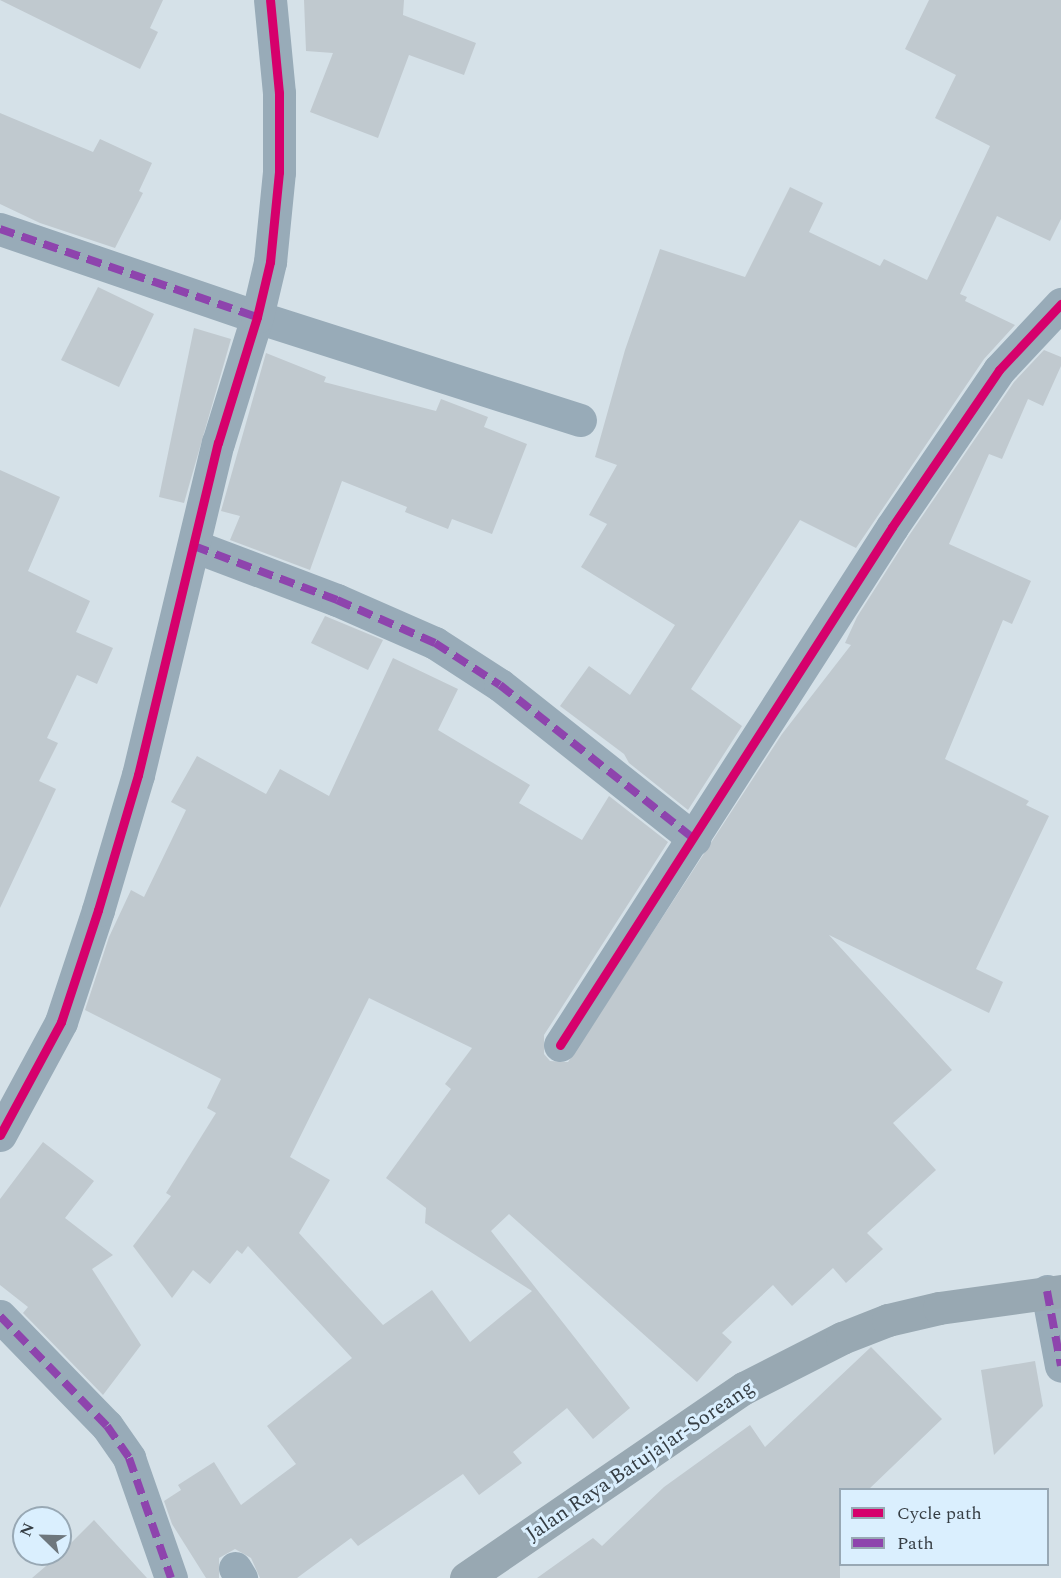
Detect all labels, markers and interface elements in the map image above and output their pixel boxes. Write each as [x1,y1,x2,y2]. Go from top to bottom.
street label: Jalan Raya Batujajar-Soreang [521,1375,759,1547]
legend [839,1488,1049,1566]
text: Cycle path [897,1500,982,1527]
north arrow [12,1506,72,1566]
text: N [14,1519,41,1540]
text: Path [897,1530,934,1557]

